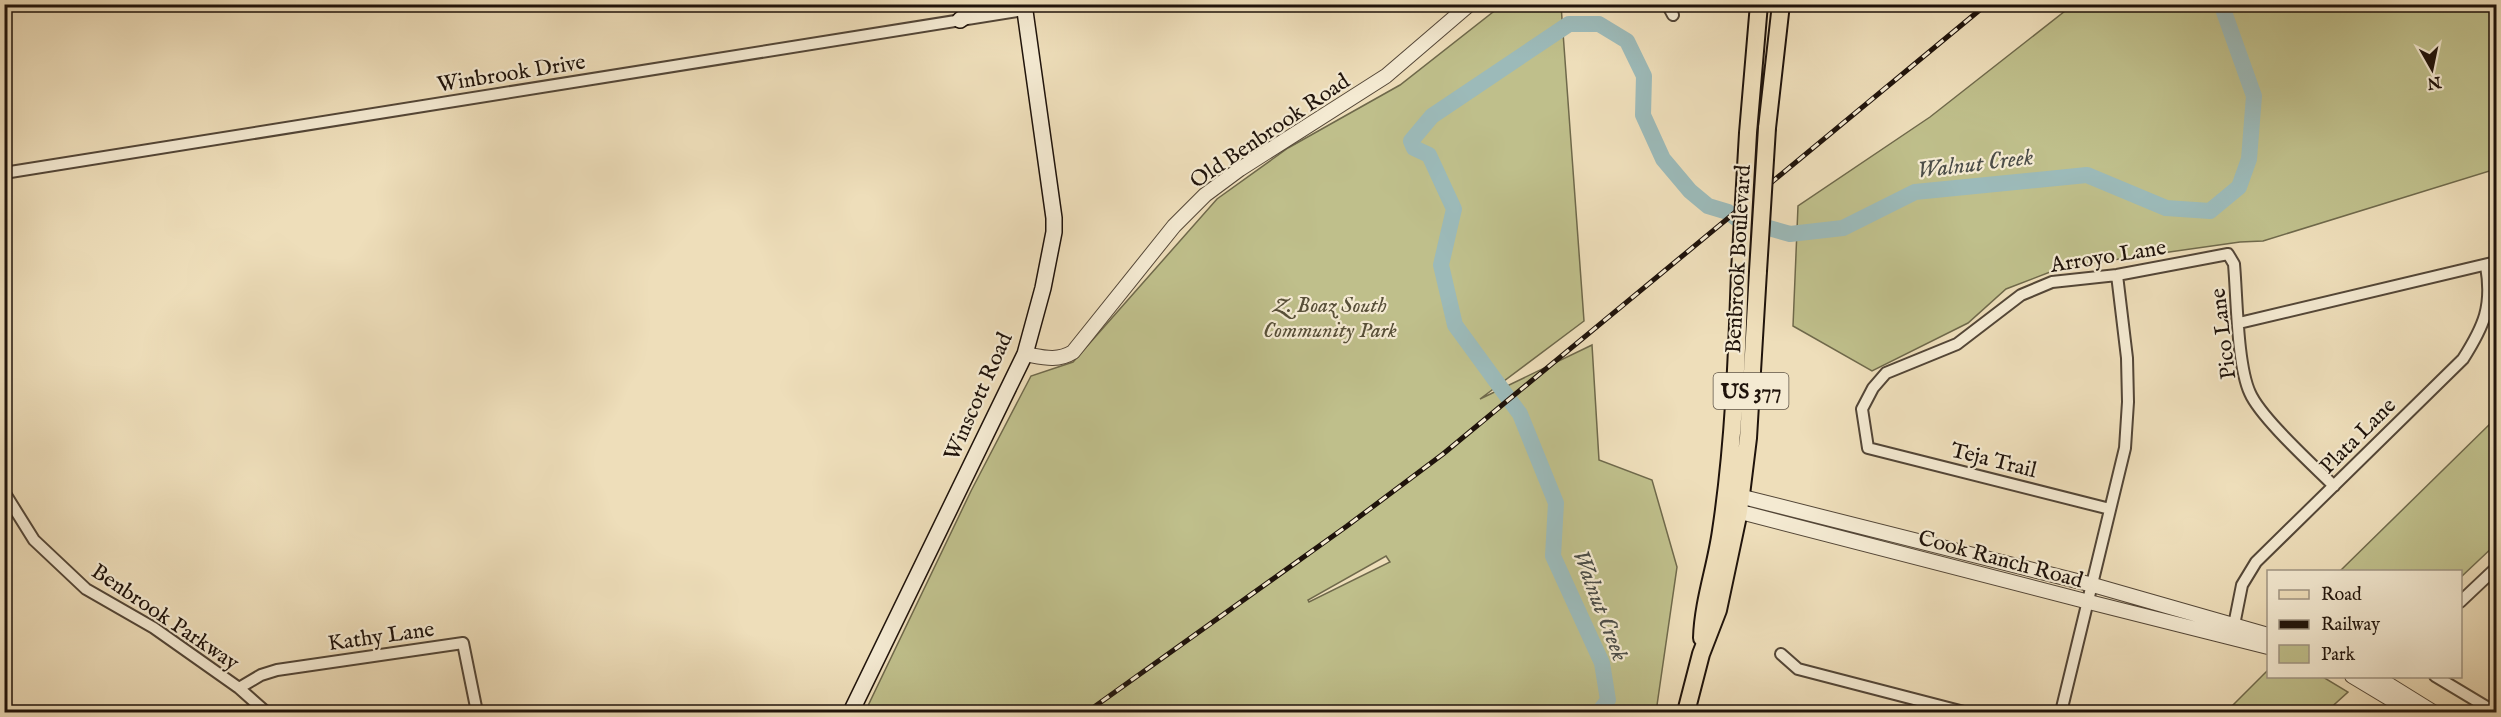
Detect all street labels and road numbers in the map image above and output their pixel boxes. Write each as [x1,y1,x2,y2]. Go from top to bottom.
street label: Winbrook Drive [435,48,587,100]
street label: Old Benbrook Road [1185,68,1356,195]
street label: Benbrook Boulevard [1720,164,1758,354]
street label: Arroyo Lane [2047,234,2168,280]
street label: Pico Lane [2205,287,2243,381]
street label: Winscott Road [938,328,1020,465]
road number: US 377 [1714,373,1788,409]
street label: Plata Lane [2314,392,2403,481]
street label: Teja Trail [1948,437,2039,485]
street label: Cook Ranch Road [1915,524,2086,595]
street label: Benbrook Parkway [86,558,244,678]
street label: Kathy Lane [326,616,436,658]

